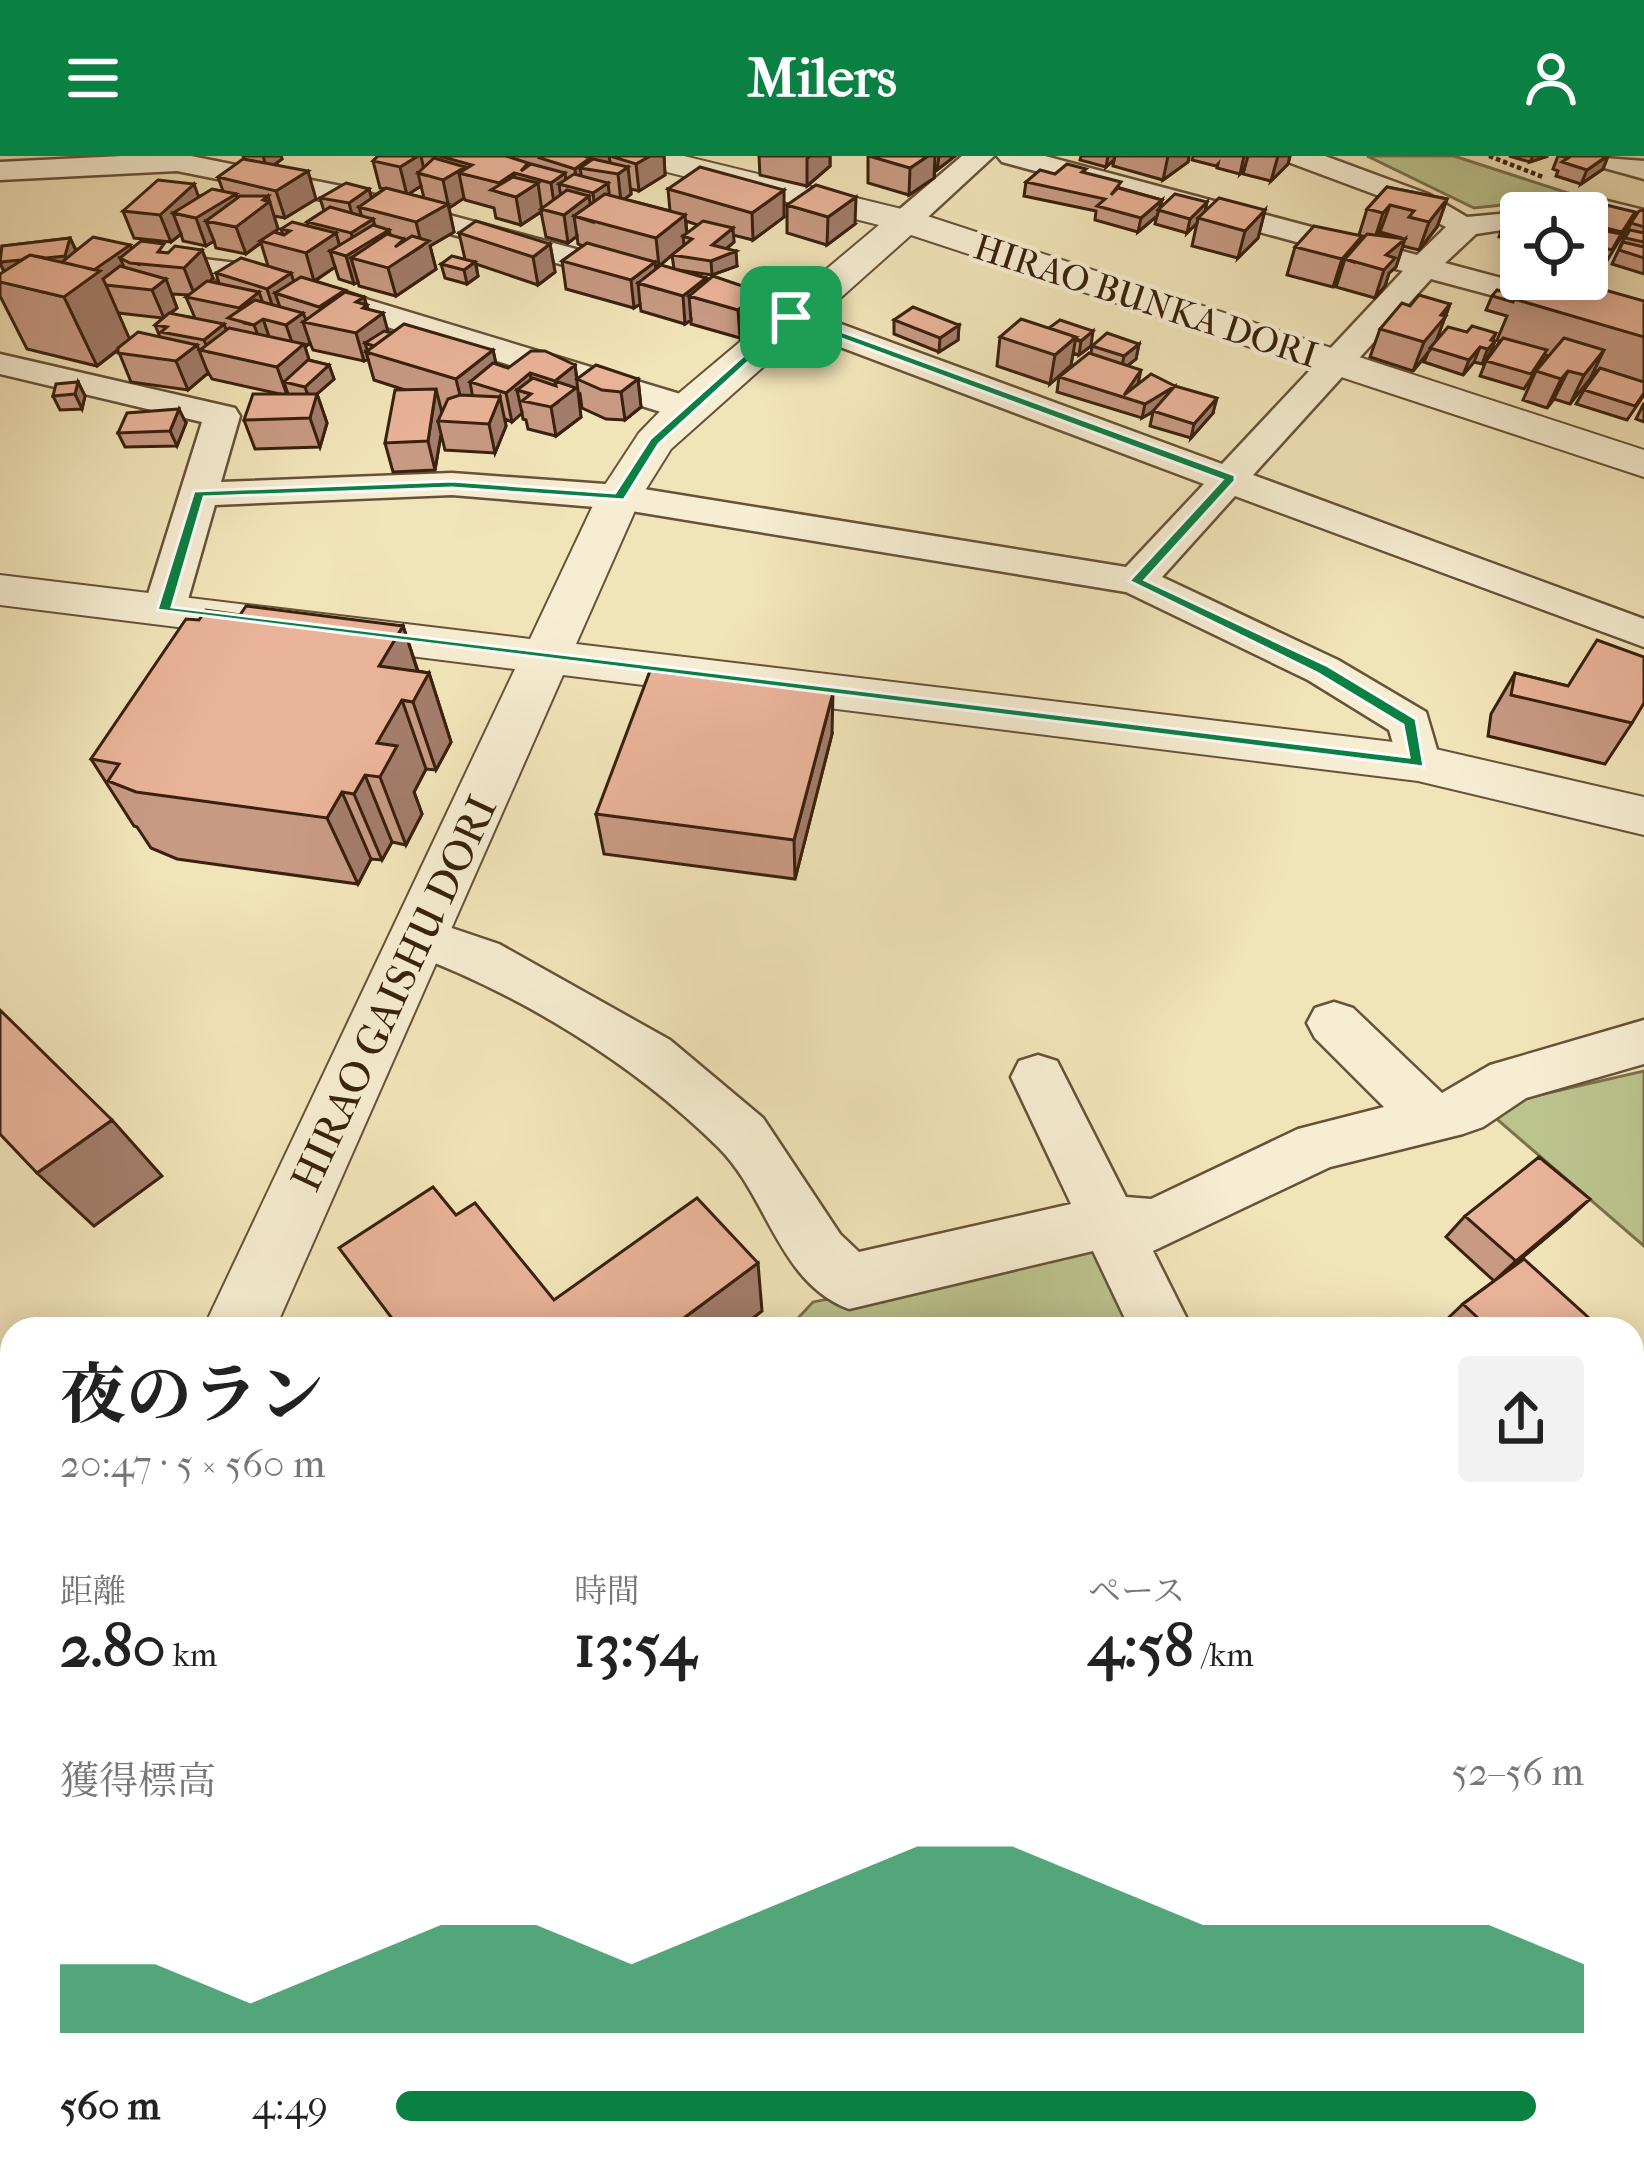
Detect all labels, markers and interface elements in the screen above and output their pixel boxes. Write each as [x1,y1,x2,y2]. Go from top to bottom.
icon: menu [60,45,126,111]
icon: person [1518,45,1584,111]
text: Milers [747,47,897,110]
map controls [1500,192,1608,300]
button: locate [1500,192,1608,300]
street label: HIRAO BUNKA DORI [969,226,1323,376]
pin [740,266,842,368]
icon: arrive [758,284,824,350]
street label: HIRAO GAISHU DORI [281,788,507,1199]
button: share [1458,1356,1584,1482]
text: 夜のラン [60,1357,324,1434]
text: 20:47 · 5 × 560 m [60,1441,325,1487]
text: 距離 [60,1572,126,1611]
text: 時間 [574,1572,640,1611]
text: ペース [1088,1572,1185,1611]
text: 2.80 [60,1611,166,1682]
text: 13:54 [574,1611,696,1682]
text: 4:58 [1088,1611,1194,1682]
text: km [166,1636,217,1675]
text: /km [1194,1636,1254,1675]
text: 52–56 m [1451,1749,1584,1795]
text: 獲得標高 [60,1758,216,1804]
text: 560 m [60,2083,160,2129]
text: 4:49 [252,2083,328,2129]

